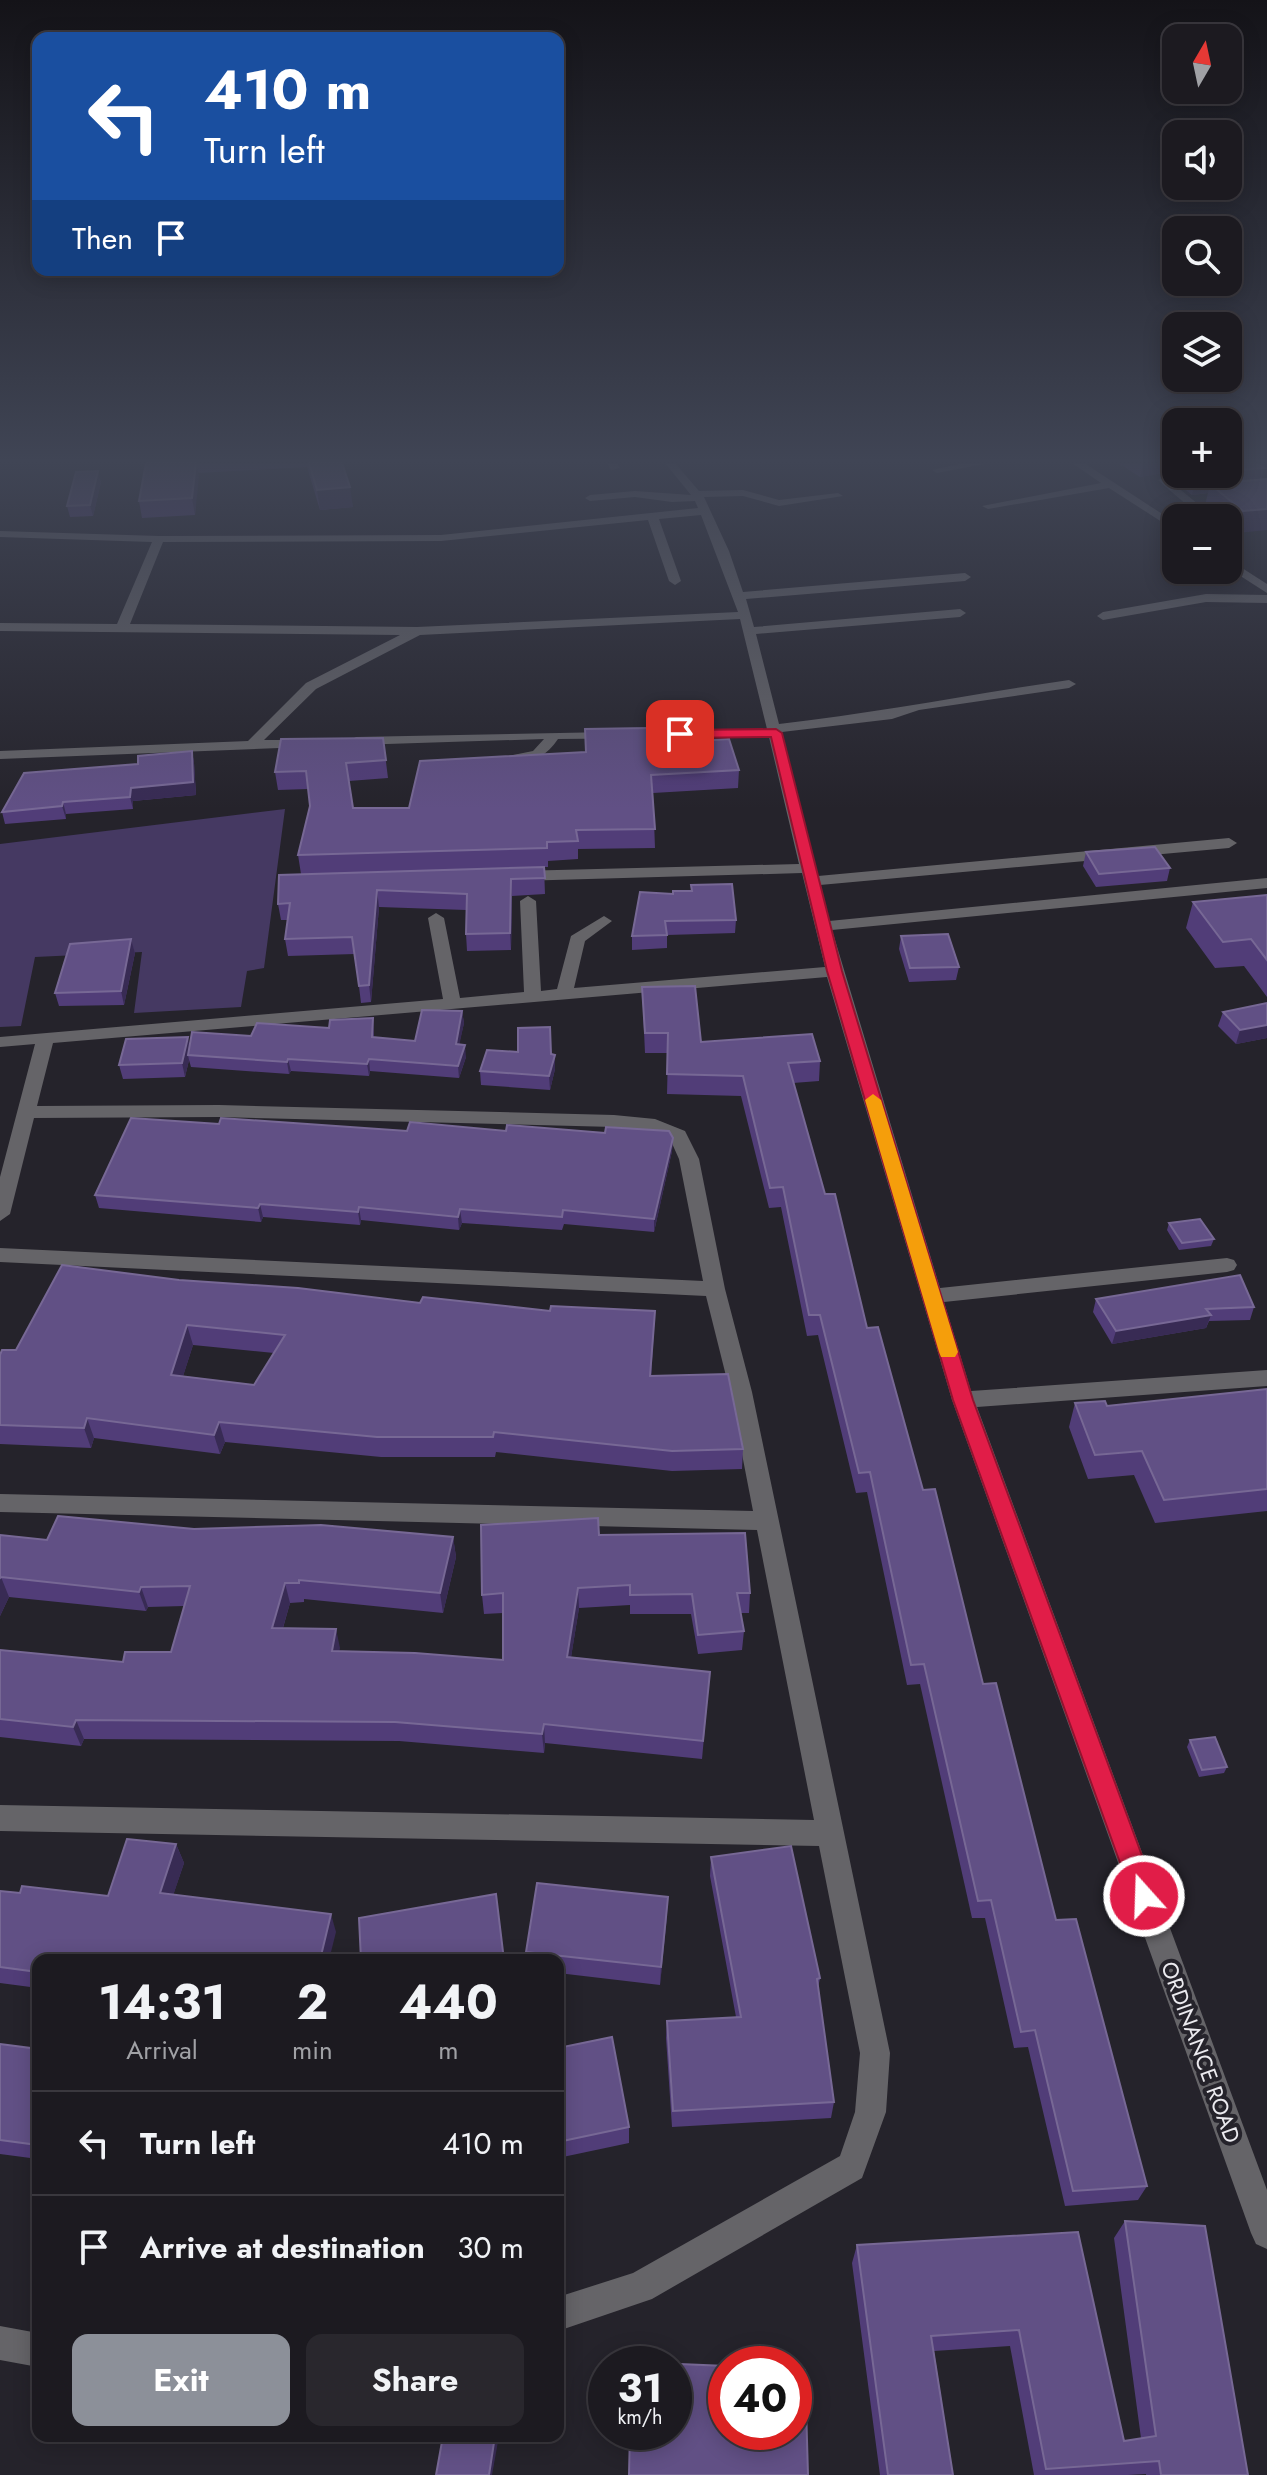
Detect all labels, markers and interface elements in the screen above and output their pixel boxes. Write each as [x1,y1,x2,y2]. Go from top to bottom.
north arrow [1162,24,1242,104]
map controls [1162,24,1242,584]
text: 410 m [204,49,371,130]
icon: left [72,64,176,168]
button: sound [1162,120,1242,200]
text: Turn left [204,124,325,176]
icon: arrive [149,216,193,260]
button: search [1162,216,1242,296]
text: Then [72,217,133,260]
button: layers [1162,312,1242,392]
button: + [1162,408,1242,488]
button: − [1162,504,1242,584]
pin [646,700,714,768]
icon: arrive [658,712,702,756]
position arrow [1102,1854,1186,1938]
street label: ORDINANCE ROAD [1153,1957,1249,2147]
text: 14:31 [98,1968,226,2037]
text: 2 [297,1968,328,2037]
text: 440 [399,1968,498,2037]
text: Arrival [126,2031,198,2069]
text: min [292,2031,333,2069]
text: m [438,2031,458,2069]
icon: left [72,2121,116,2165]
text: Turn left [140,2122,255,2165]
text: 410 m [443,2122,524,2165]
icon: arrive [72,2225,116,2269]
text: Arrive at destination [140,2226,425,2269]
text: 30 m [457,2226,524,2269]
button: Exit [72,2334,290,2426]
button: Share [306,2334,524,2426]
speed limit sign: 40 [708,2346,812,2450]
text: 31 [617,2359,663,2417]
text: km/h [617,2403,663,2432]

